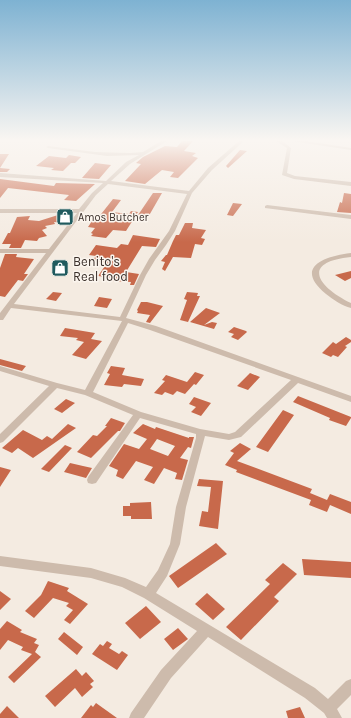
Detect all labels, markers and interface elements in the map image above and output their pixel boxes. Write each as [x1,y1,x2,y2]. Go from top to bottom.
shop icon: Amos Butcher [55,207,75,227]
place label: Amos Butcher [78,211,149,224]
place label: Benito's Real food [73,254,128,284]
shop icon: Benito's Real food [50,258,70,278]

